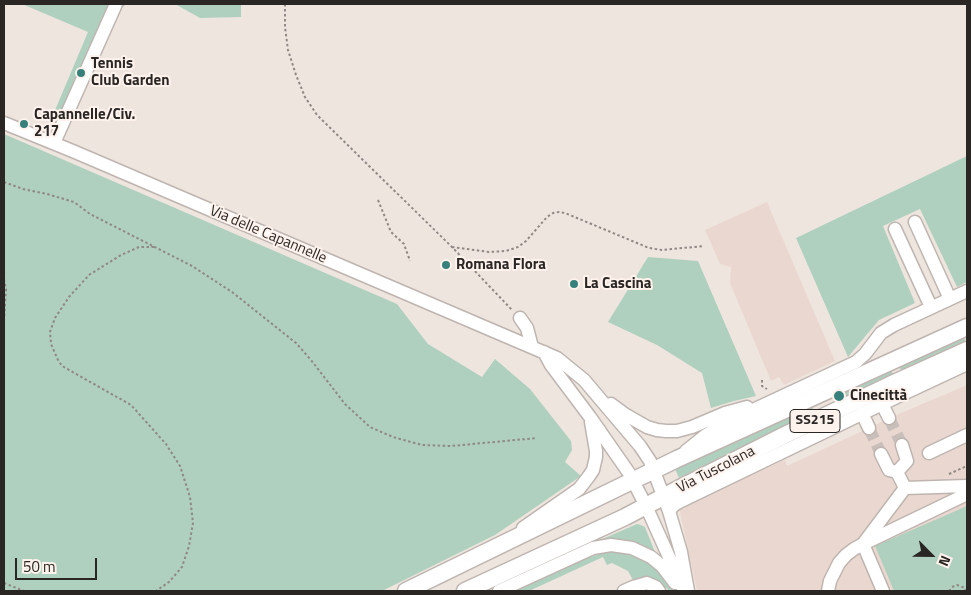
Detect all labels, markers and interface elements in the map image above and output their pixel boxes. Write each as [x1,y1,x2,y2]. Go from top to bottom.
place label: Tennis Club Garden [91,55,170,90]
marker: Tennis Club Garden [75,67,87,79]
place label: Capannelle/Civ. 217 [34,106,135,141]
marker: Capannelle/Civ. 217 [18,118,30,130]
street label: Via delle Capannelle [207,202,329,268]
place label: Romana Flora [456,256,546,274]
marker: Romana Flora [440,259,452,271]
place label: La Cascina [584,275,651,293]
marker: La Cascina [568,278,580,290]
place label: Cinecittà [850,387,907,405]
marker: Cinecittà [832,389,846,403]
road number: SS215 [790,410,840,432]
street label: Via Tuscolana [674,443,758,497]
north arrow [906,530,956,580]
scale bar [18,548,100,580]
text: N [934,552,957,570]
text: 50 m [23,555,56,578]

